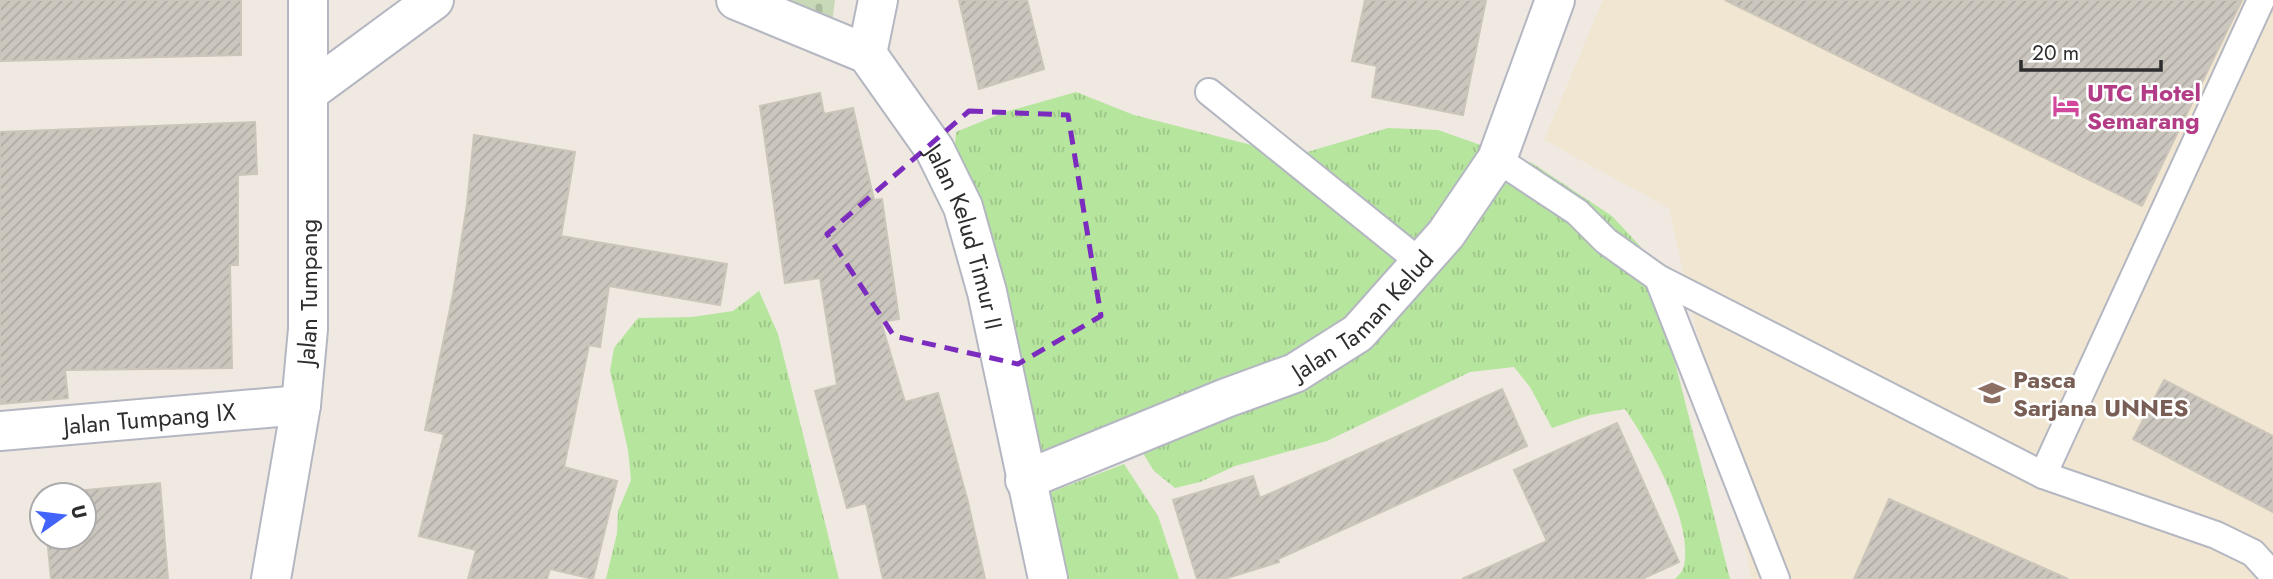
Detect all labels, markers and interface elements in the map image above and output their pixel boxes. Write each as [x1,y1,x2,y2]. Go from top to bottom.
scale bar [2021,28,2161,72]
text: 20 m [2032,38,2079,68]
place label: UTC Hotel Semarang [2087,75,2201,138]
hotel icon: UTC Hotel Semarang [2051,91,2081,121]
street label: Jalan Kelud Timur II [916,134,1012,333]
street label: Jalan Tumpang [287,219,326,369]
street label: Jalan Taman Kelud [1282,242,1441,390]
place label: Pasca Sarjana UNNES [2013,362,2189,425]
school or university icon: Pasca Sarjana UNNES [1977,378,2007,408]
street label: Jalan Tumpang IX [59,393,238,443]
north arrow [28,481,98,551]
text: U [64,502,94,522]

